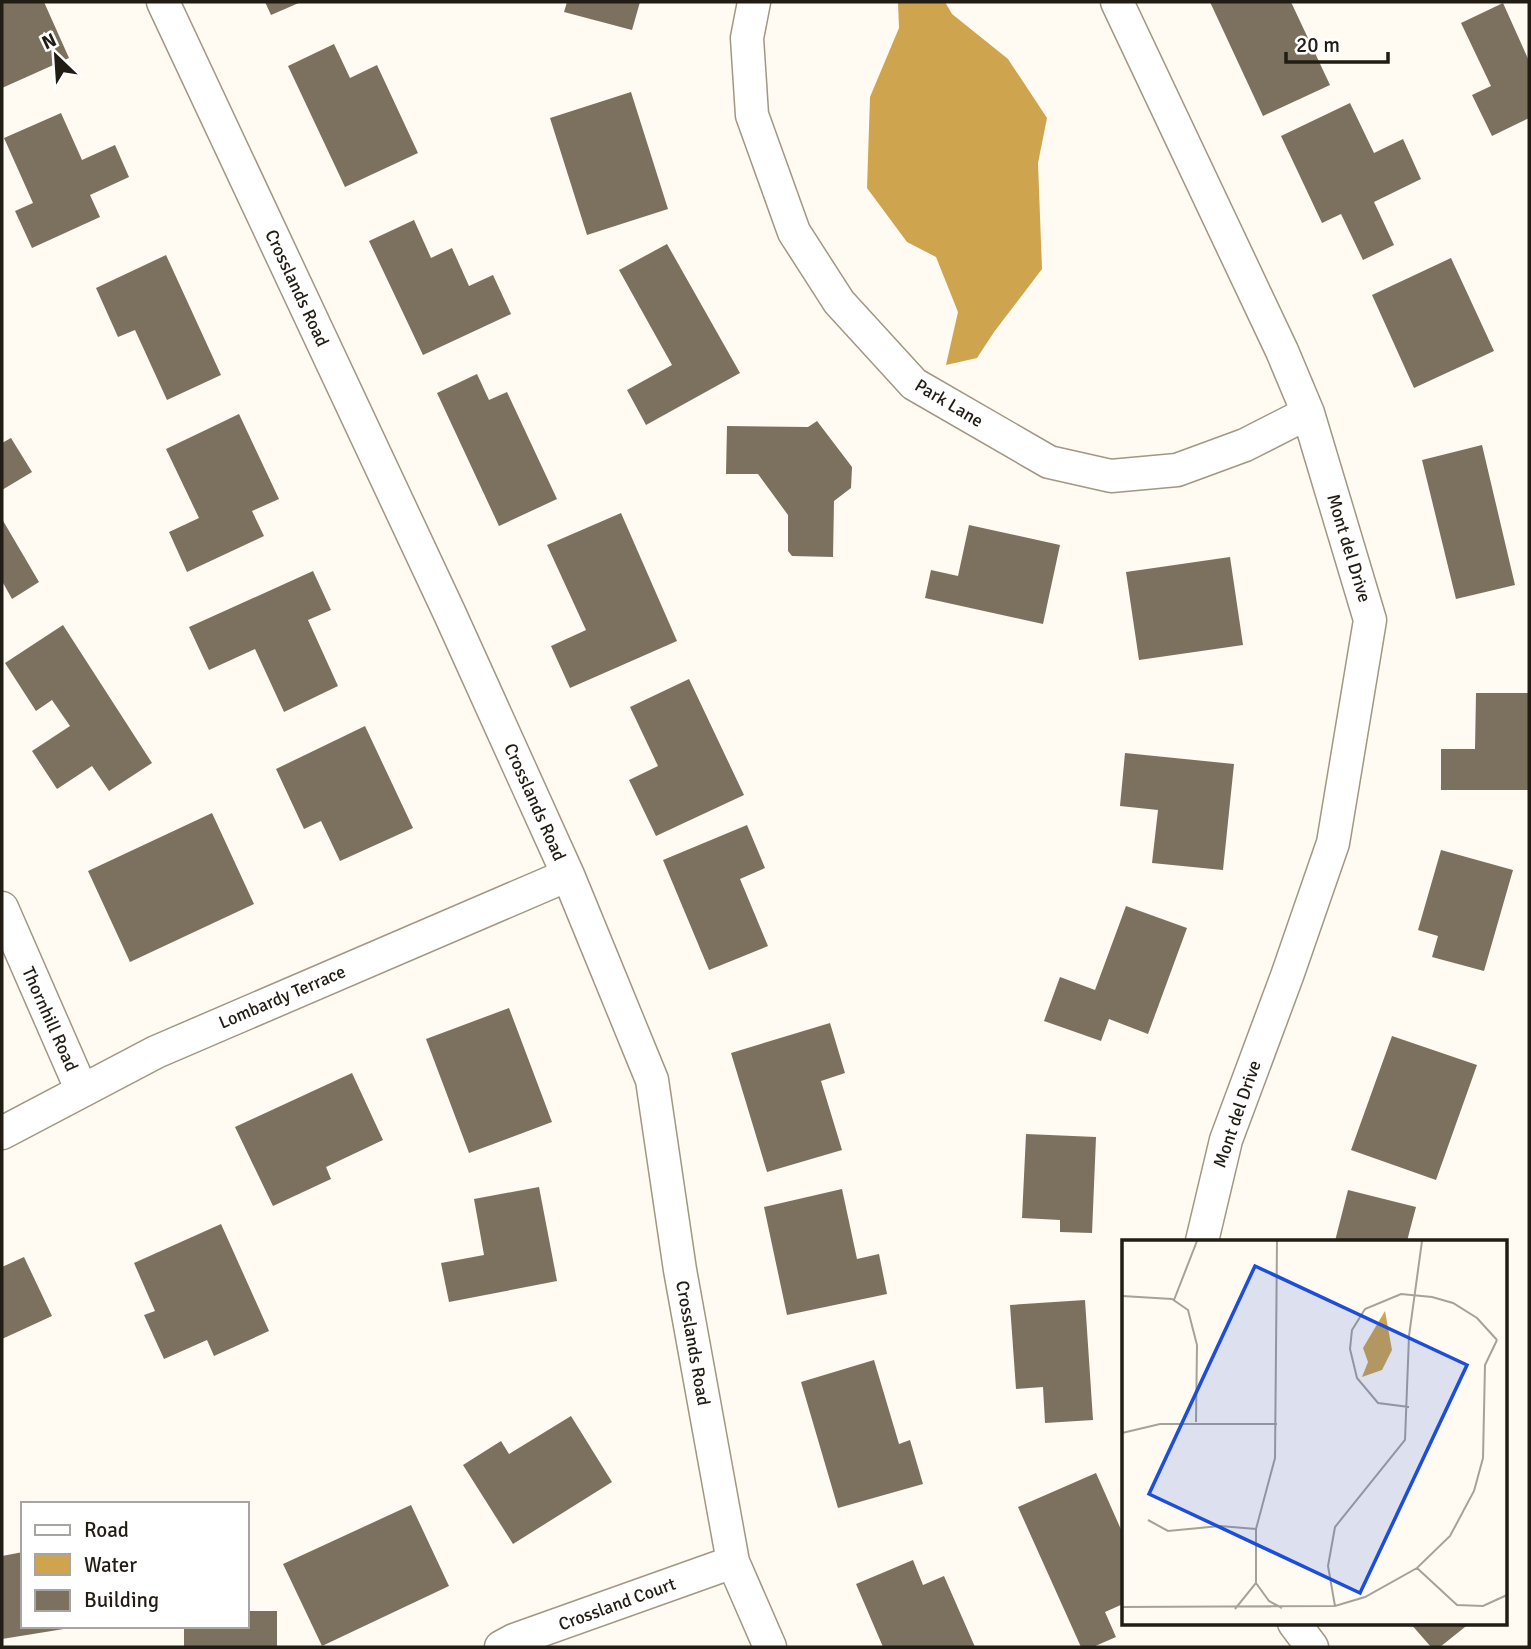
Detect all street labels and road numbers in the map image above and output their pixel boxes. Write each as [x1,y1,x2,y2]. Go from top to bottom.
street label: Crosslands Road [260,226,334,350]
street label: Park Lane [911,374,987,432]
street label: Mont del Drive [1322,491,1376,605]
street label: Crosslands Road [499,740,571,864]
street label: Lombardy Terrace [215,960,349,1034]
street label: Thornhill Road [17,963,83,1075]
street label: Mont del Drive [1208,1057,1266,1171]
street label: Crosslands Road [671,1279,715,1407]
street label: Crossland Court [555,1573,679,1635]

